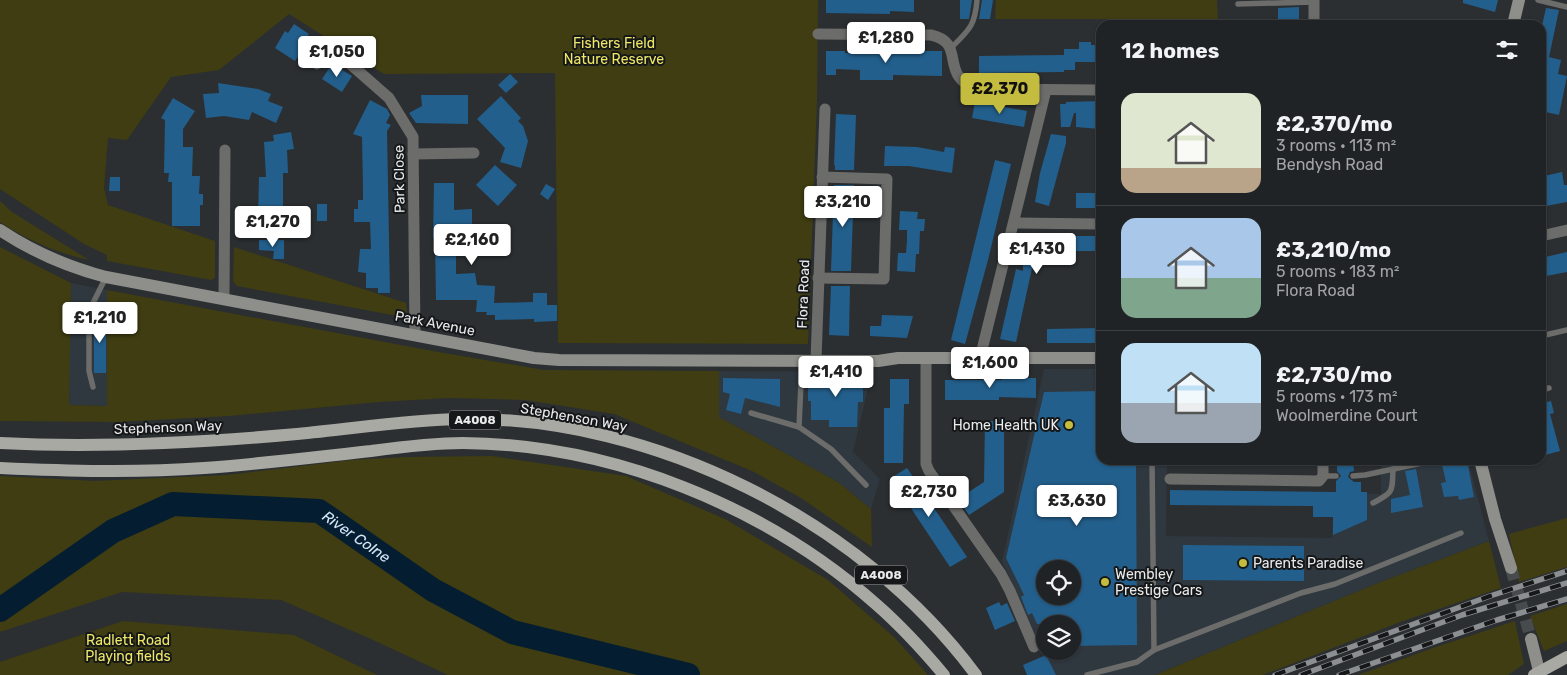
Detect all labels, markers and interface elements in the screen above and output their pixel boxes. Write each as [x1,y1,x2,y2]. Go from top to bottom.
pin: £1,280 [845,22,927,64]
text: £1,280 [858,28,914,47]
park label: Fishers Field Nature Reserve [564,35,664,68]
pin: £1,050 [296,36,378,78]
icon: filters [1493,36,1521,64]
text: 12 homes [1121,38,1219,63]
text: £1,050 [309,42,365,61]
pin: £2,370 [959,72,1041,115]
text: £2,370 [972,79,1028,98]
text: £2,370/mo [1276,111,1393,136]
icon: home [1161,113,1221,173]
text: 3 rooms · 113 m² [1276,136,1396,155]
street label: Park Close [390,145,409,213]
text: Bendysh Road [1276,155,1383,174]
pin: £3,210 [802,186,884,228]
text: £3,210 [815,192,871,211]
pin: £1,270 [232,206,314,248]
text: £1,270 [246,212,300,231]
pin: £2,160 [431,224,513,266]
text: £2,160 [445,230,499,249]
pin: £1,430 [996,232,1078,275]
text: £3,210/mo [1276,237,1391,262]
icon: home [1161,238,1221,298]
text: £1,430 [1009,239,1065,258]
street label: Flora Road [794,259,813,329]
text: 5 rooms · 183 m² [1276,262,1399,281]
text: Flora Road [1276,281,1355,300]
pin: £1,210 [59,302,141,344]
street label: Park Avenue [393,307,476,340]
text: £1,210 [73,308,127,327]
pin: £1,600 [949,346,1031,389]
text: £1,600 [962,353,1018,372]
pin: £1,410 [795,356,877,398]
text: £1,410 [809,362,863,381]
text: £2,730/mo [1276,362,1392,387]
icon: home [1161,363,1221,423]
text: 5 rooms · 173 m² [1276,387,1398,406]
street label: Stephenson Way [519,400,629,435]
text: Woolmerdine Court [1276,406,1418,425]
road number: A4008 [449,410,501,430]
street label: Stephenson Way [114,417,223,438]
place label: Home Health UK [953,417,1060,434]
marker: Home Health UK [1063,419,1075,431]
pin: £2,730 [888,476,970,518]
text: £2,730 [901,482,957,501]
pin: £3,630 [1036,484,1118,527]
text: £3,630 [1048,491,1106,510]
water label: River Colne [319,507,394,567]
place label: Parents Paradise [1253,555,1363,572]
marker: Parents Paradise [1237,557,1249,569]
map controls [1036,560,1081,660]
button: locate [1036,560,1081,605]
road number: A4008 [855,566,907,584]
place label: Wembley Prestige Cars [1115,566,1202,599]
marker: Wembley Prestige Cars [1099,576,1111,588]
button: layers [1036,615,1081,660]
park label: Radlett Road Playing fields [85,632,171,665]

